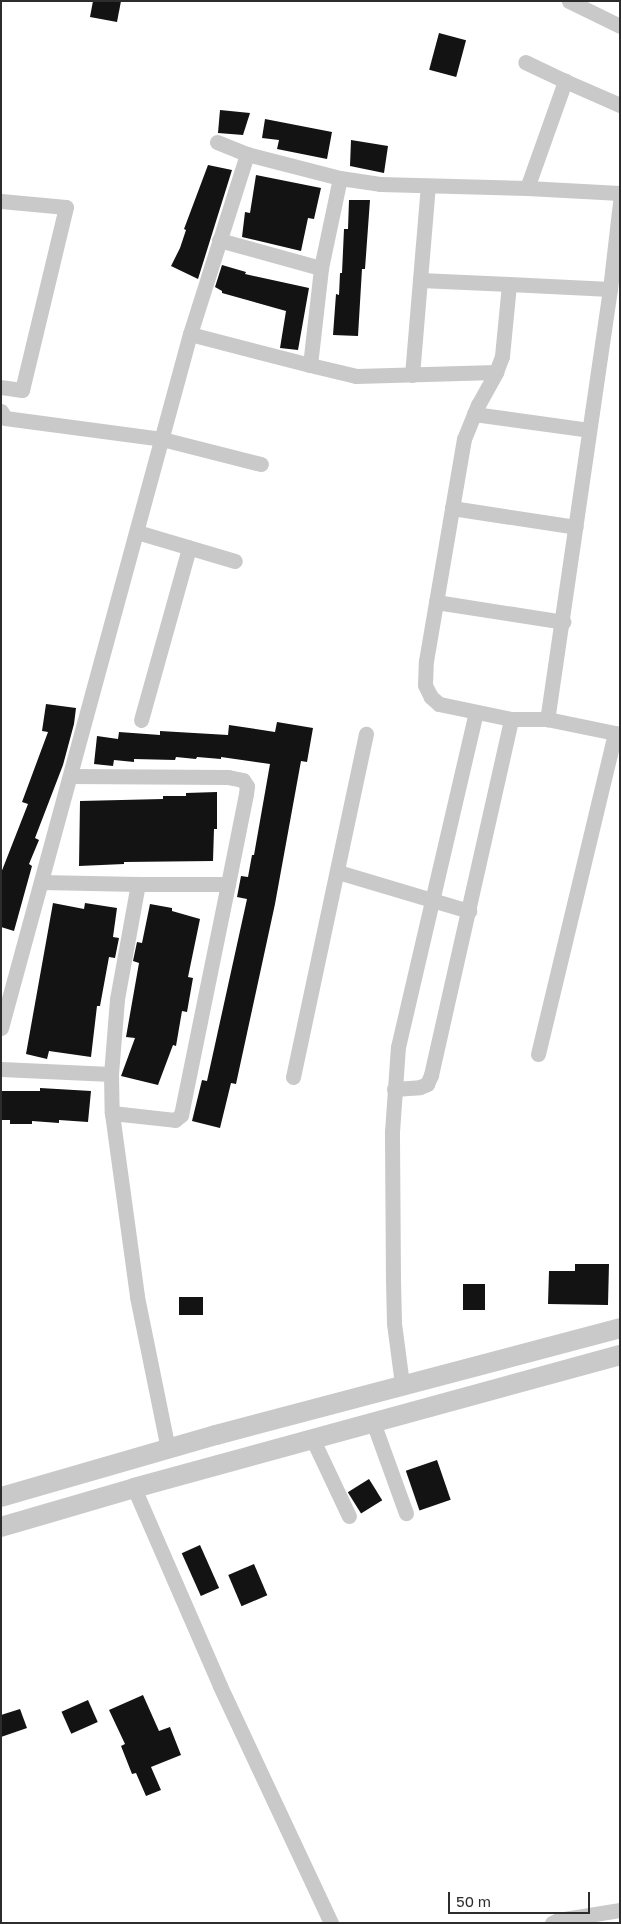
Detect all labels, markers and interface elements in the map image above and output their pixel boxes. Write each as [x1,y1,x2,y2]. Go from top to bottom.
scale bar [451,1882,594,1914]
text: 50 m [456,1892,491,1910]

